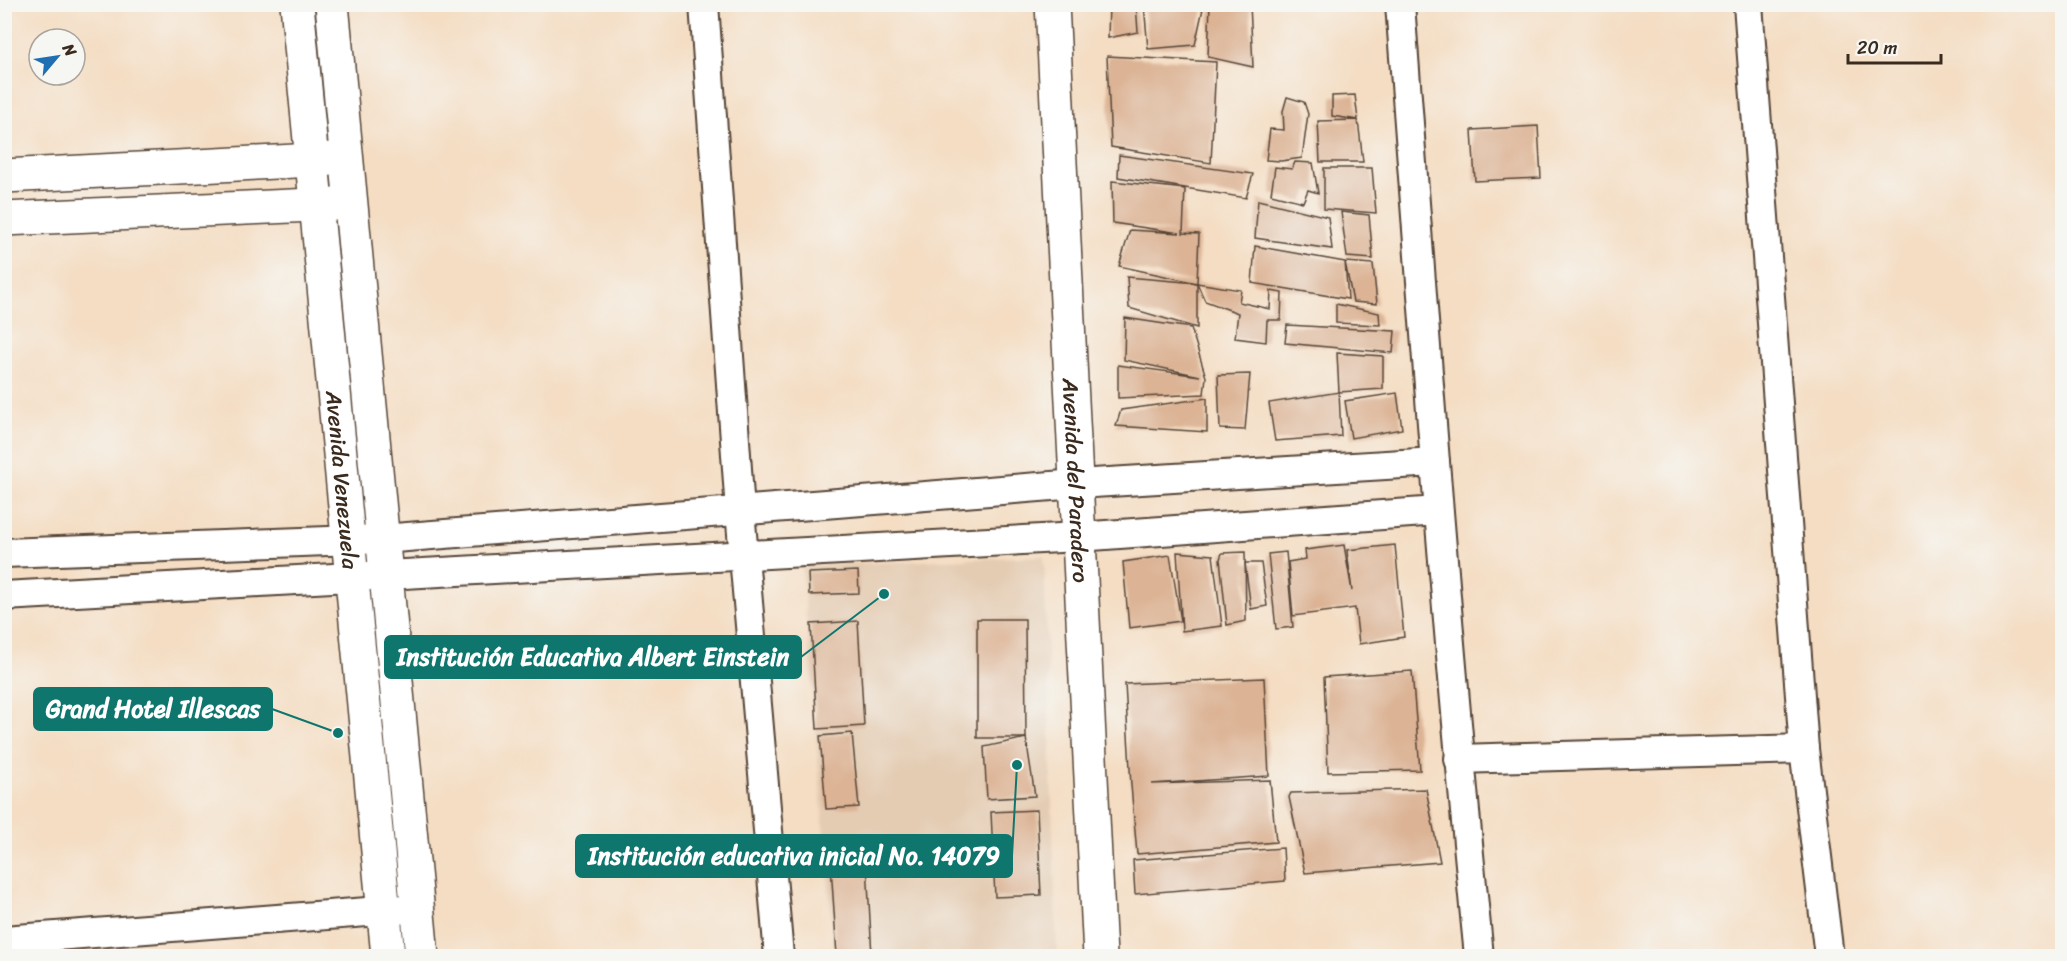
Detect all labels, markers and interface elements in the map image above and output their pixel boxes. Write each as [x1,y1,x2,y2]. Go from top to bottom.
north arrow [27,27,87,87]
scale bar [1848,27,1941,65]
text: 20 m [1857,32,1897,64]
text: N [54,37,85,63]
street label: Avenida del Paradero [1051,376,1100,584]
street label: Avenida Venezuela [314,388,370,572]
callout: Institución Educativa Albert Einstein [385,636,801,678]
text: Institución Educativa Albert Einstein [395,636,789,678]
callout: Grand Hotel Illescas [34,688,272,730]
text: Grand Hotel Illescas [46,688,261,730]
callout: Institución educativa inicial No. 14079 [576,835,1012,877]
text: Institución educativa inicial No. 14079 [586,835,1000,877]

